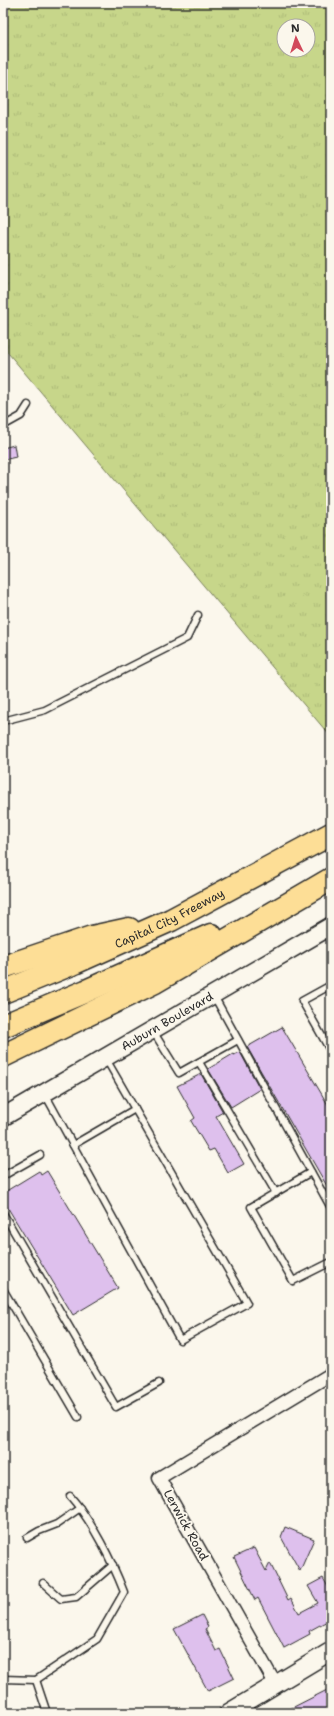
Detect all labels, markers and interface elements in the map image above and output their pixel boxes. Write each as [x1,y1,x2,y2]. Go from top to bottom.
north arrow [276,18,316,58]
text: N [290,21,300,36]
street label: Capital City Freeway [112,885,227,952]
street label: Auburn Boulevard [118,988,216,1054]
street label: Lerwick Road [160,1487,212,1564]

